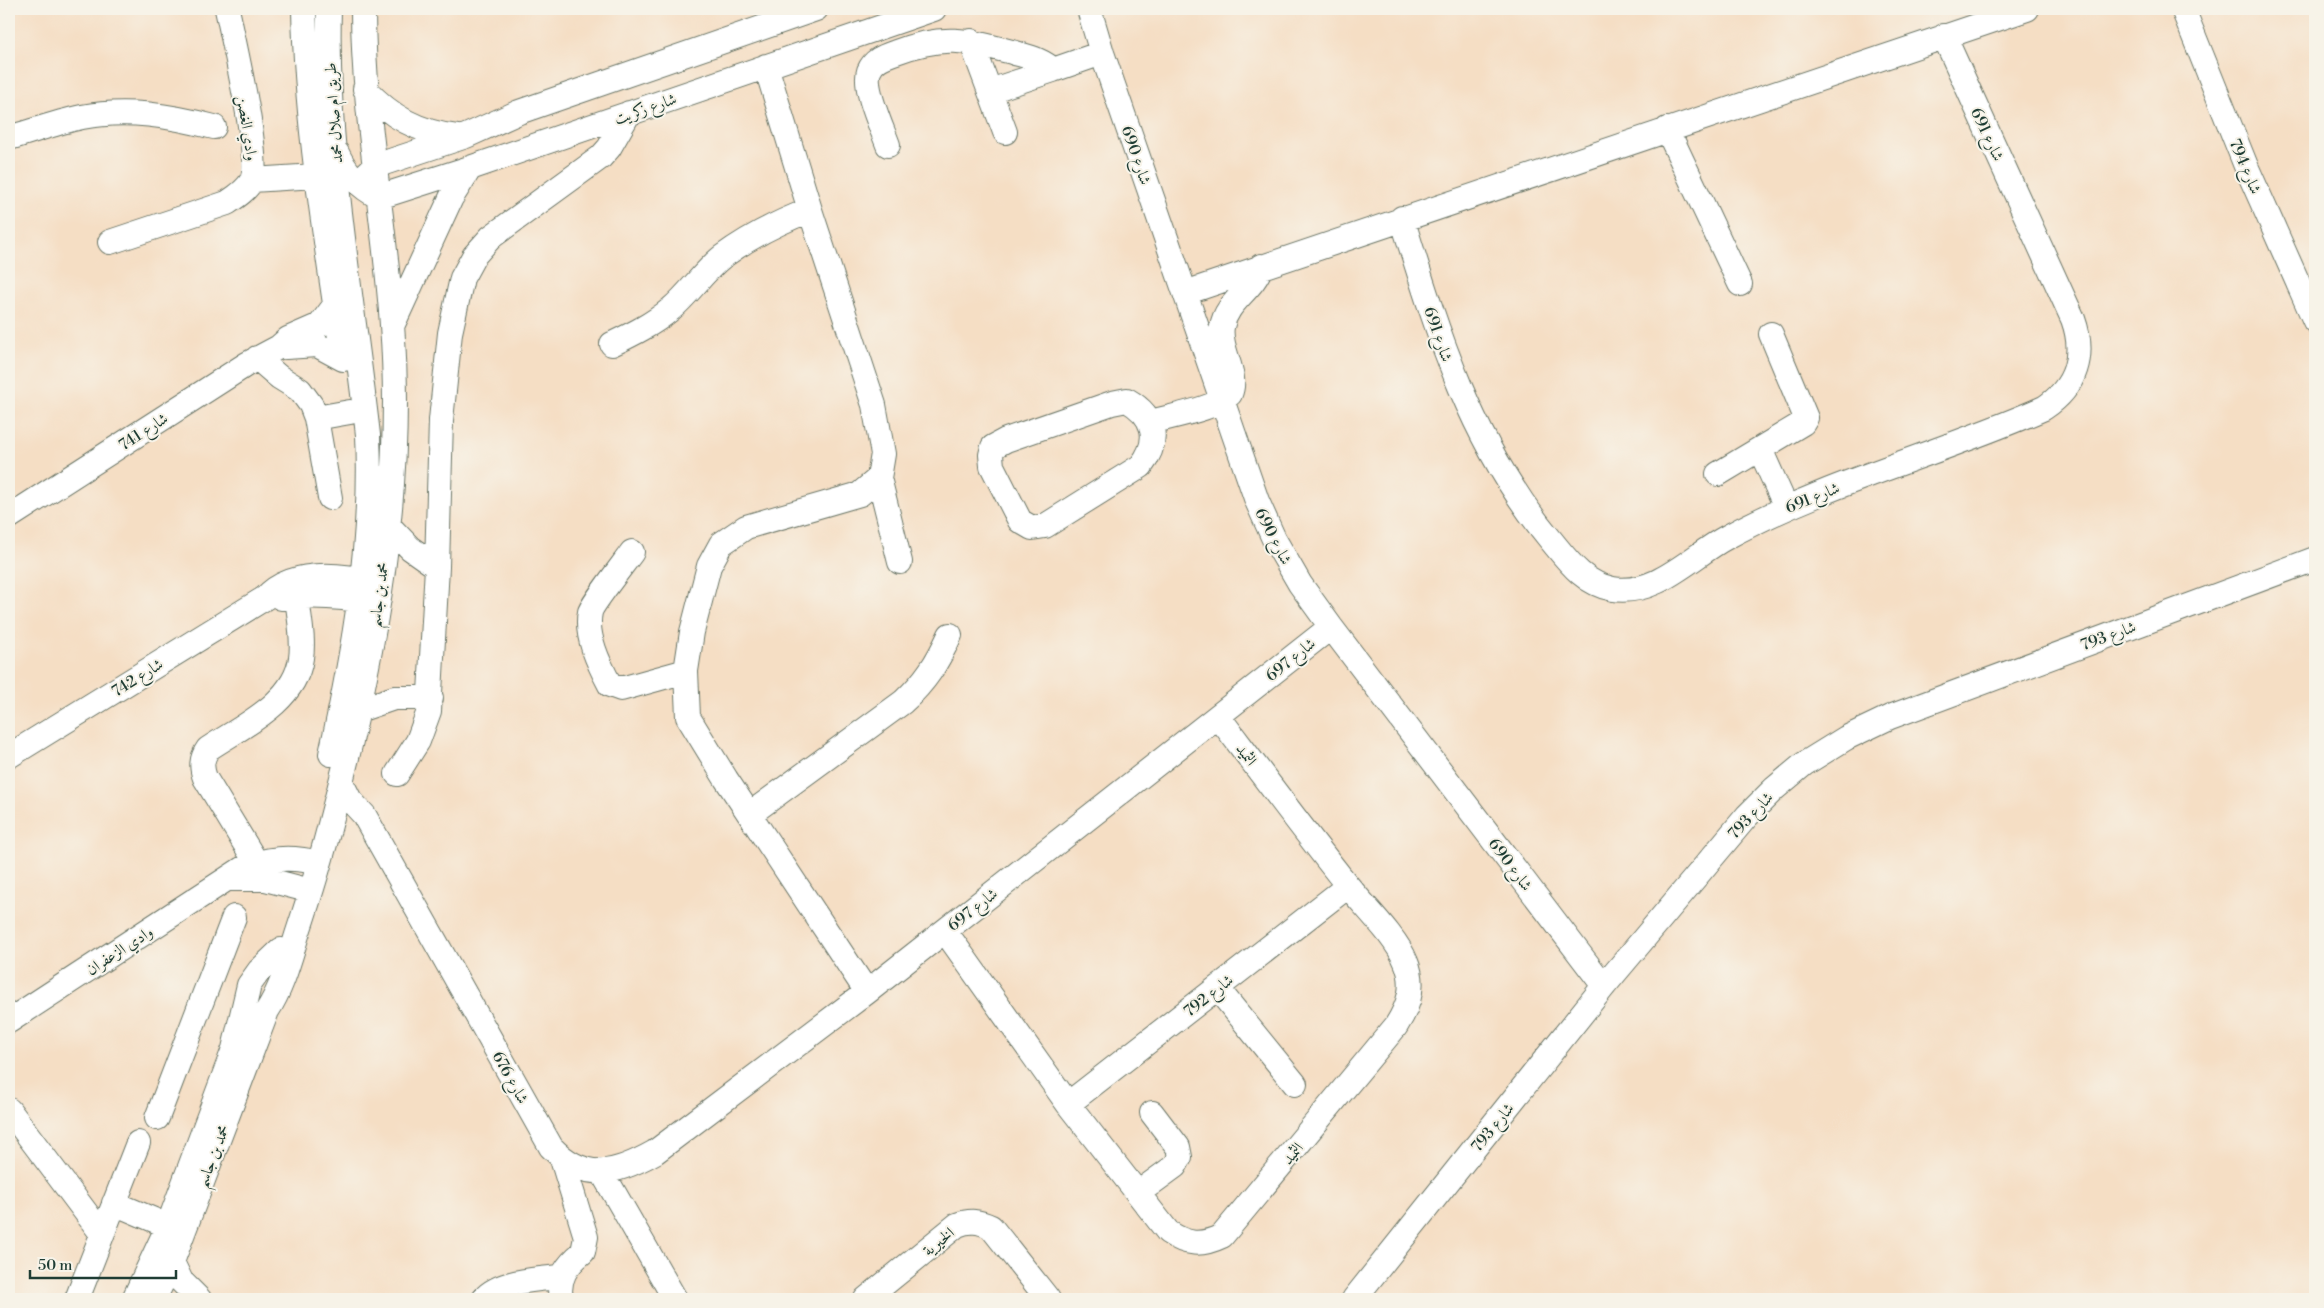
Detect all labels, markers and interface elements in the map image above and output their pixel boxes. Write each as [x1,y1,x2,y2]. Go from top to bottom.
street label: طريق ام صلال محمد [321,62,351,164]
street label: شارع زكريت [612,89,680,132]
street label: وادي الغصن [230,94,262,163]
street label: شارع 691 [1963,104,2008,166]
street label: شارع 690 [1114,123,1155,188]
street label: شارع 794 [2222,136,2266,198]
street label: شارع 691 [1417,304,1457,365]
street label: شارع 741 [115,409,174,458]
street label: شارع 691 [1782,478,1844,521]
street label: شارع 690 [1248,505,1296,570]
street label: محمد بن جاسم [365,561,399,630]
street label: شارع 793 [2078,617,2140,658]
street label: شارع 697 [1262,634,1322,688]
street label: شارع 742 [108,654,169,704]
street label: الثميد [1231,739,1261,770]
street label: شارع 793 [1724,788,1780,846]
street label: شارع 690 [1481,834,1537,897]
street label: شارع 697 [943,884,1004,938]
street label: وادي الزعفران [82,922,158,982]
street label: شارع 792 [1180,970,1239,1024]
street label: شارع 676 [485,1048,533,1109]
street label: شارع 793 [1467,1099,1521,1158]
street label: محمد بن جاسم [192,1122,240,1193]
street label: الثميد [1278,1138,1308,1169]
street label: الخيرية [919,1223,958,1261]
scale bar [30,1248,176,1280]
text: 50 m [38,1256,72,1275]

